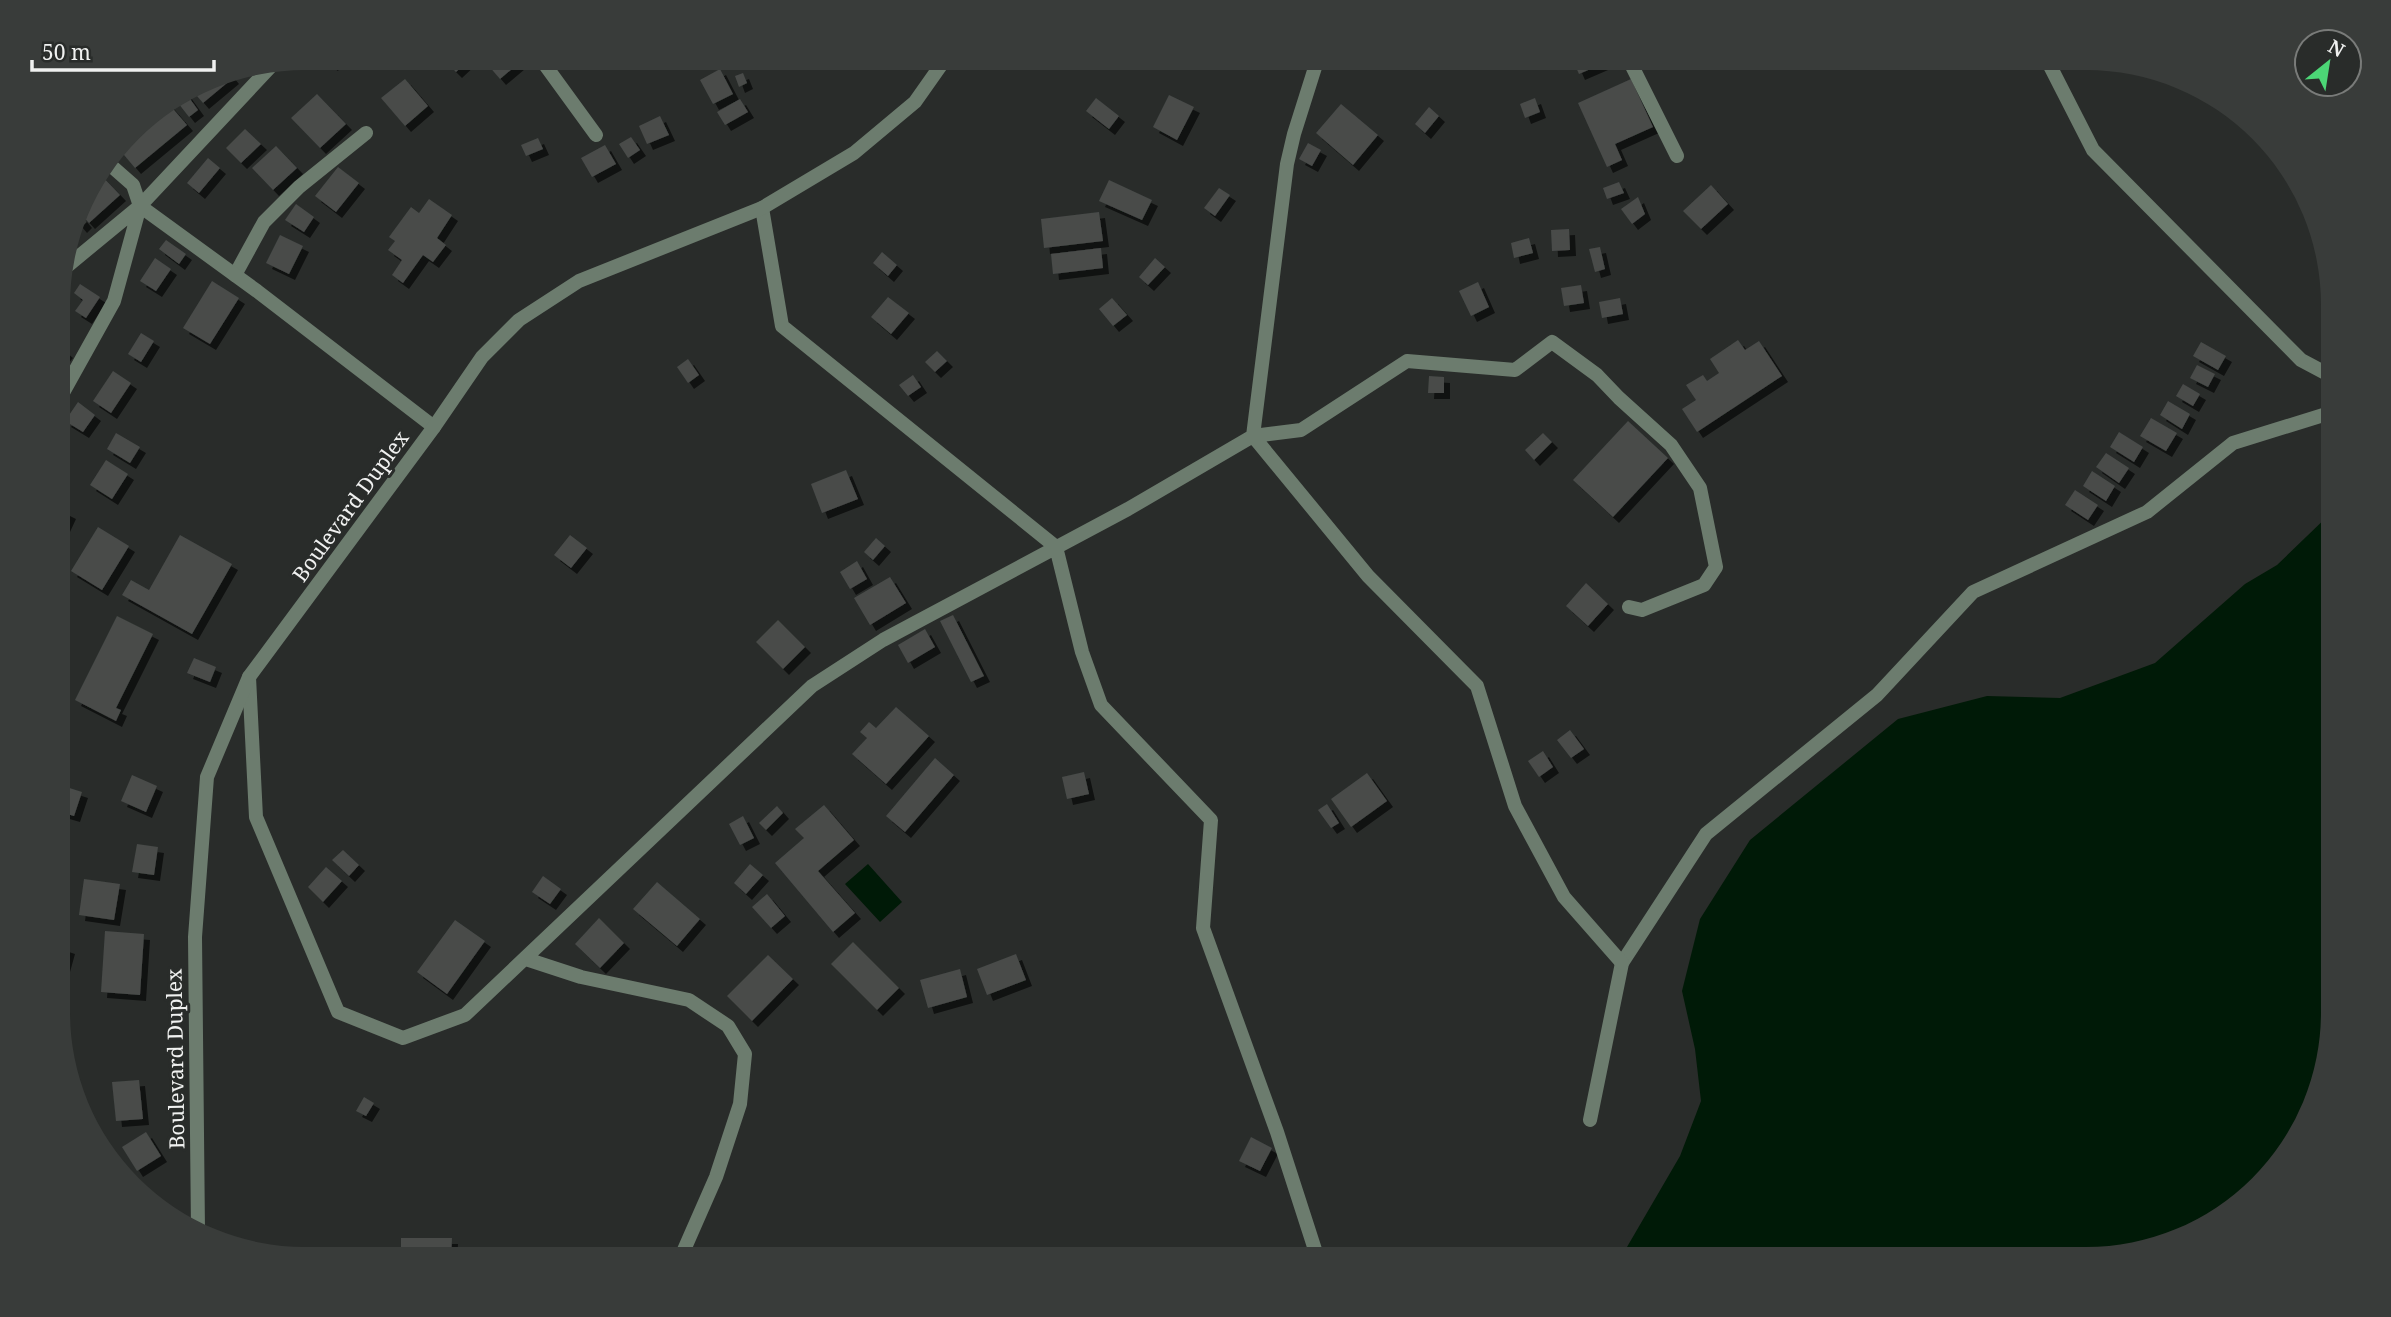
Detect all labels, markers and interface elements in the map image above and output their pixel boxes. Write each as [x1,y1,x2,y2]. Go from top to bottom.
scale bar [32,28,214,72]
north arrow [2293,28,2363,98]
text: N [2324,33,2350,63]
text: 50 m [42,38,91,66]
street label: Boulevard Duplex [286,424,415,587]
street label: Boulevard Duplex [159,968,191,1150]

